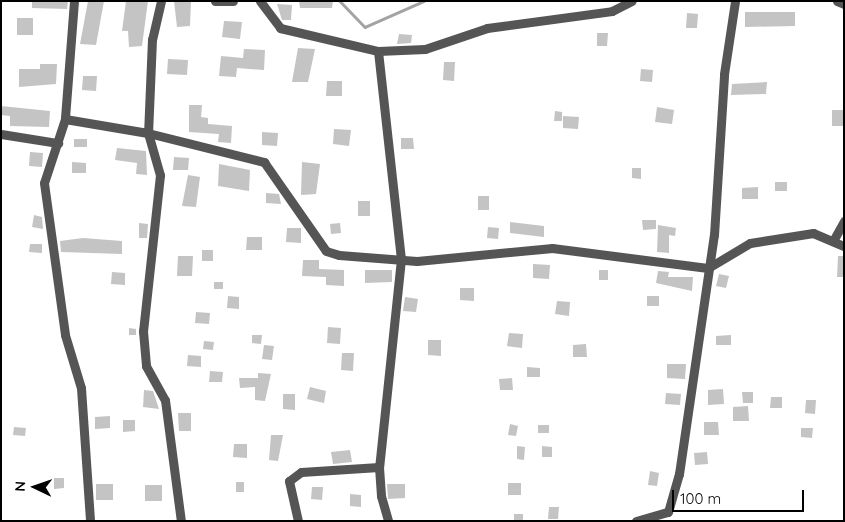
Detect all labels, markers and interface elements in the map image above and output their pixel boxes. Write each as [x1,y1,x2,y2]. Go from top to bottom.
north arrow [10,462,60,512]
scale bar [675,480,808,512]
text: N [11,481,29,492]
text: 100 m [680,489,721,508]

